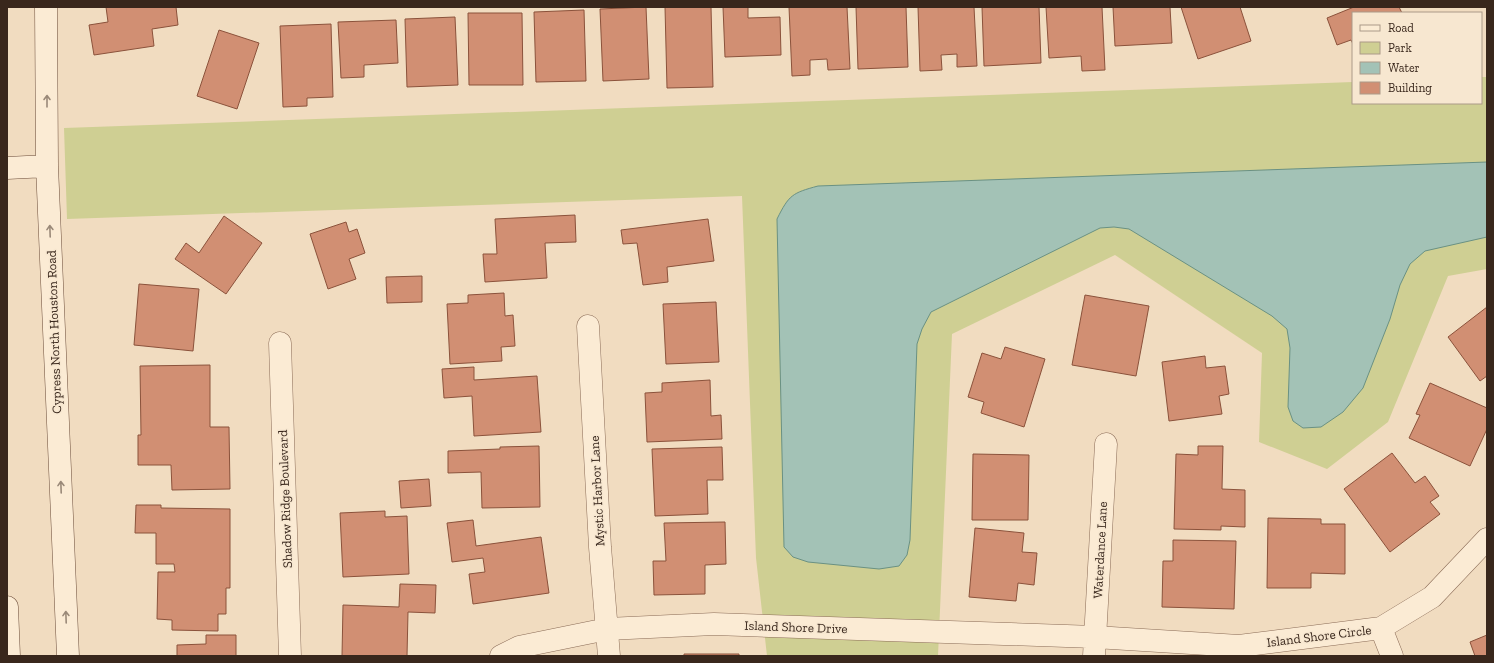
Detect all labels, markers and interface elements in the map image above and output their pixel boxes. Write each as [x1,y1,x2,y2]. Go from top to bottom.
legend [1352,12,1482,104]
text: Road [1388,21,1414,35]
text: Park [1388,41,1413,55]
text: Water [1388,61,1420,75]
text: Building [1388,81,1432,95]
one-way arrow [43,95,51,108]
one-way arrow [46,225,54,238]
street label: Cypress North Houston Road [44,250,64,414]
street label: Shadow Ridge Boulevard [275,430,295,568]
street label: Mystic Harbor Lane [587,435,607,547]
one-way arrow [57,481,64,494]
street label: Waterdance Lane [1090,501,1110,599]
one-way arrow [62,611,70,624]
street label: Island Shore Drive [744,618,848,636]
street label: Island Shore Circle [1266,622,1372,650]

